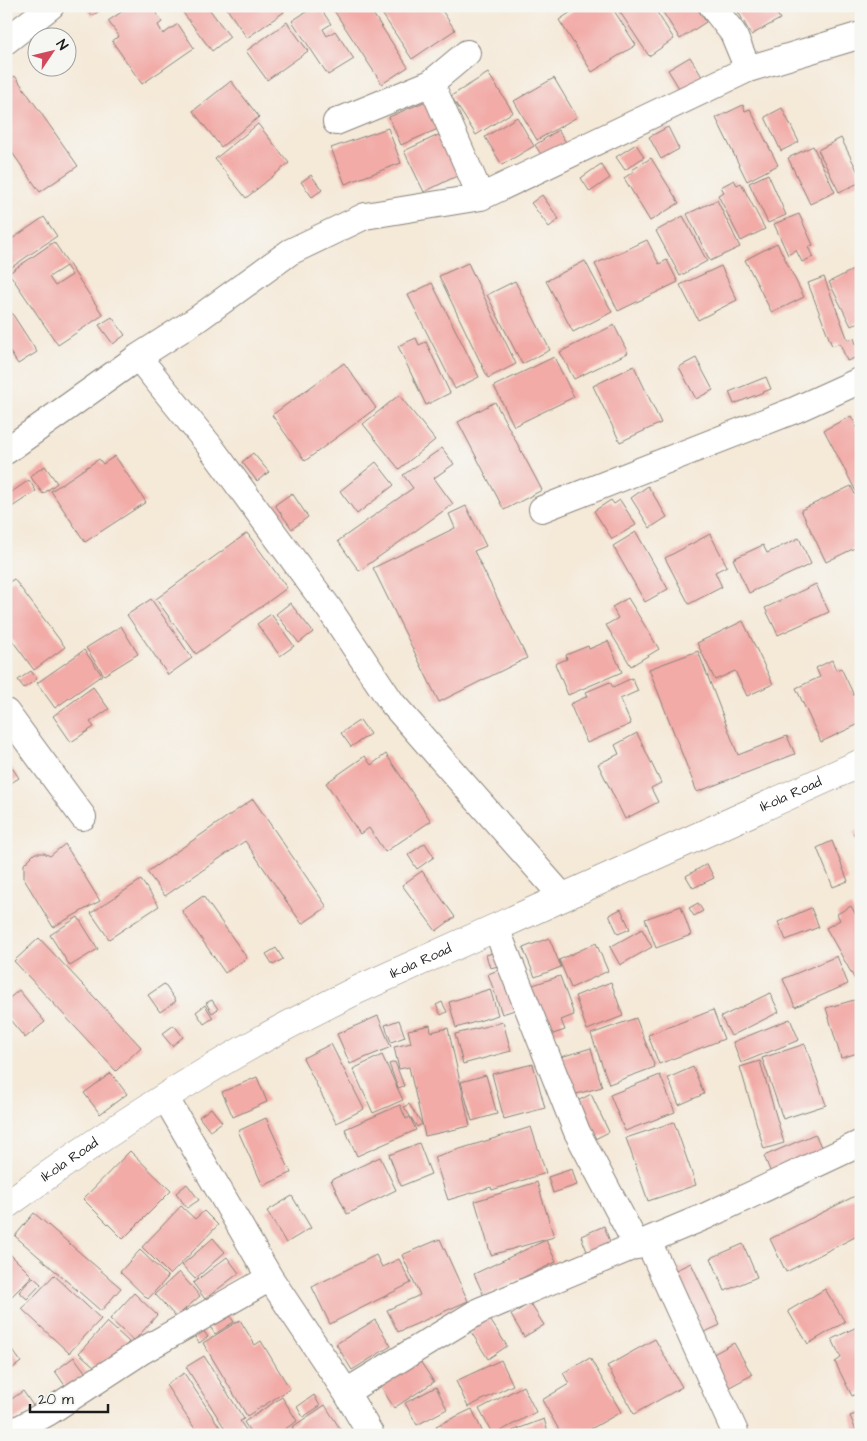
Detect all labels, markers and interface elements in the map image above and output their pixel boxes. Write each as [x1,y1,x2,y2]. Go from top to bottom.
north arrow [28,28,78,78]
text: N [51,36,73,55]
street label: Ikola Road [757,772,825,817]
street label: Ikola Road [387,939,455,984]
street label: Ikola Road [37,1133,102,1187]
scale bar [30,1381,108,1413]
text: 20 m [38,1389,74,1410]

